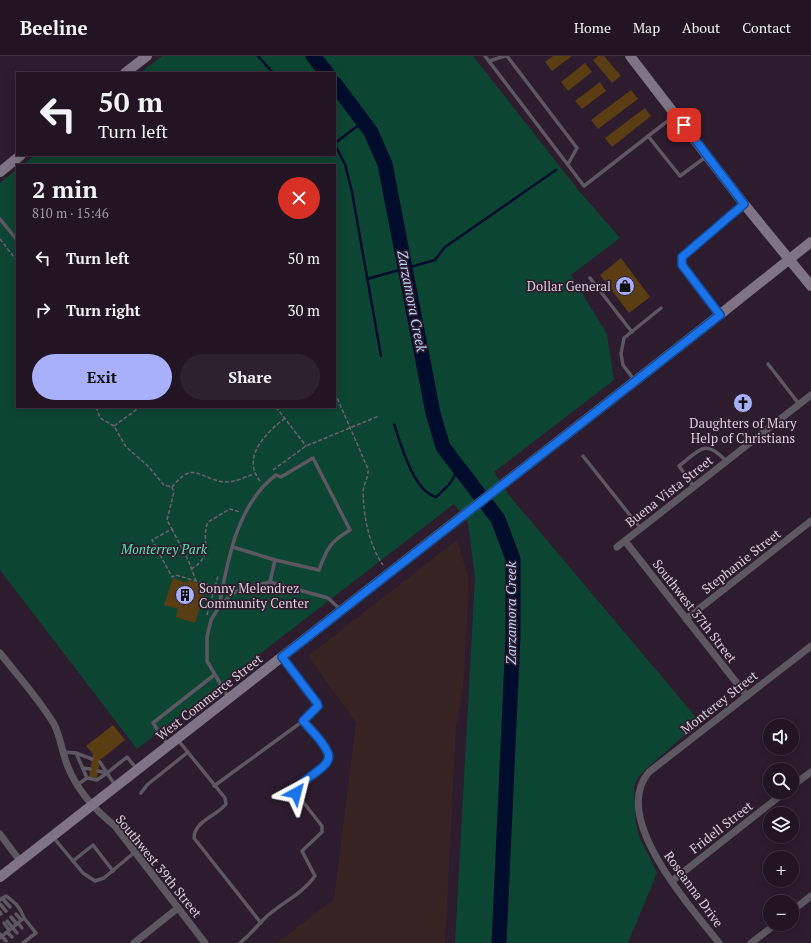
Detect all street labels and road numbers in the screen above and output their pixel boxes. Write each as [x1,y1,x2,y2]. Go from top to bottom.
street label: Buena Vista Street [621,451,717,531]
street label: Stephanie Street [698,524,784,598]
street label: Southwest 37th Street [649,555,741,667]
street label: West Commerce Street [152,650,266,744]
street label: Monterey Street [677,666,761,738]
street label: Fridell Street [686,797,756,857]
street label: Southwest 39th Street [112,811,206,921]
street label: Roseanna Drive [660,847,728,931]

